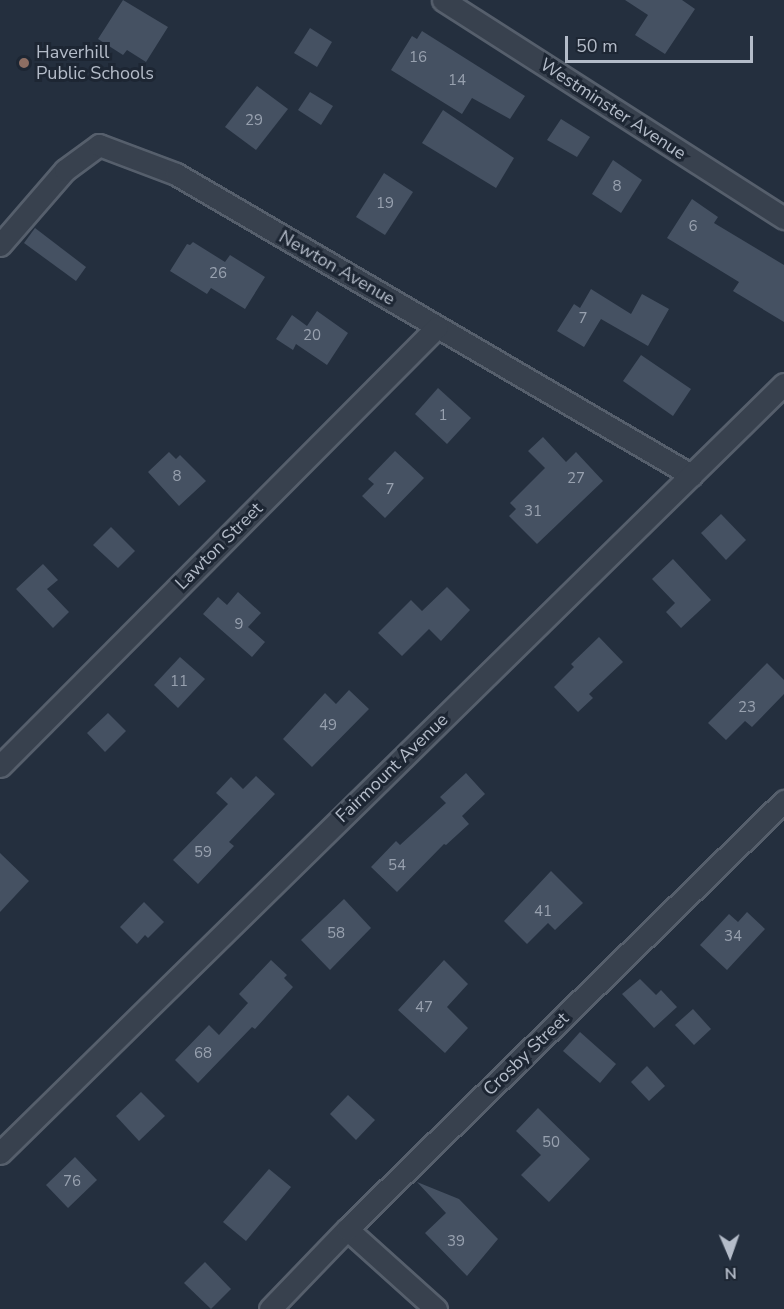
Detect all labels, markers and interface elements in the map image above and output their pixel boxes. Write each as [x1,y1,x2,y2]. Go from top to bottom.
scale bar [568,24,756,62]
text: 50 m [576,34,618,58]
place label: Haverhill Public Schools [36,42,154,84]
house number: 16 [409,49,427,67]
street label: Westminster Avenue [536,54,690,164]
marker: Haverhill Public Schools [17,56,31,70]
house number: 14 [448,72,466,90]
house number: 29 [245,112,263,130]
house number: 8 [613,178,621,196]
house number: 19 [376,195,394,213]
house number: 6 [689,218,697,236]
street label: Newton Avenue [275,226,399,310]
house number: 26 [209,265,227,283]
house number: 7 [579,310,587,328]
house number: 20 [303,327,321,345]
house number: 1 [439,407,447,425]
house number: 8 [173,468,181,486]
house number: 27 [567,470,585,488]
house number: 7 [386,481,394,499]
street label: Lawton Street [171,498,267,594]
house number: 31 [524,503,542,521]
house number: 9 [235,616,243,634]
house number: 11 [170,673,188,691]
house number: 23 [738,699,756,717]
street label: Fairmount Avenue [331,709,453,827]
house number: 49 [319,717,337,735]
house number: 59 [194,844,212,862]
house number: 54 [388,857,406,875]
house number: 41 [534,903,552,921]
house number: 58 [327,925,345,943]
house number: 34 [724,928,742,946]
house number: 47 [415,999,433,1017]
street label: Crosby Street [479,1008,573,1100]
house number: 68 [194,1045,212,1063]
house number: 50 [542,1134,560,1152]
house number: 76 [63,1173,81,1191]
north arrow [700,1225,760,1285]
house number: 39 [447,1233,465,1251]
text: N [724,1262,737,1284]

